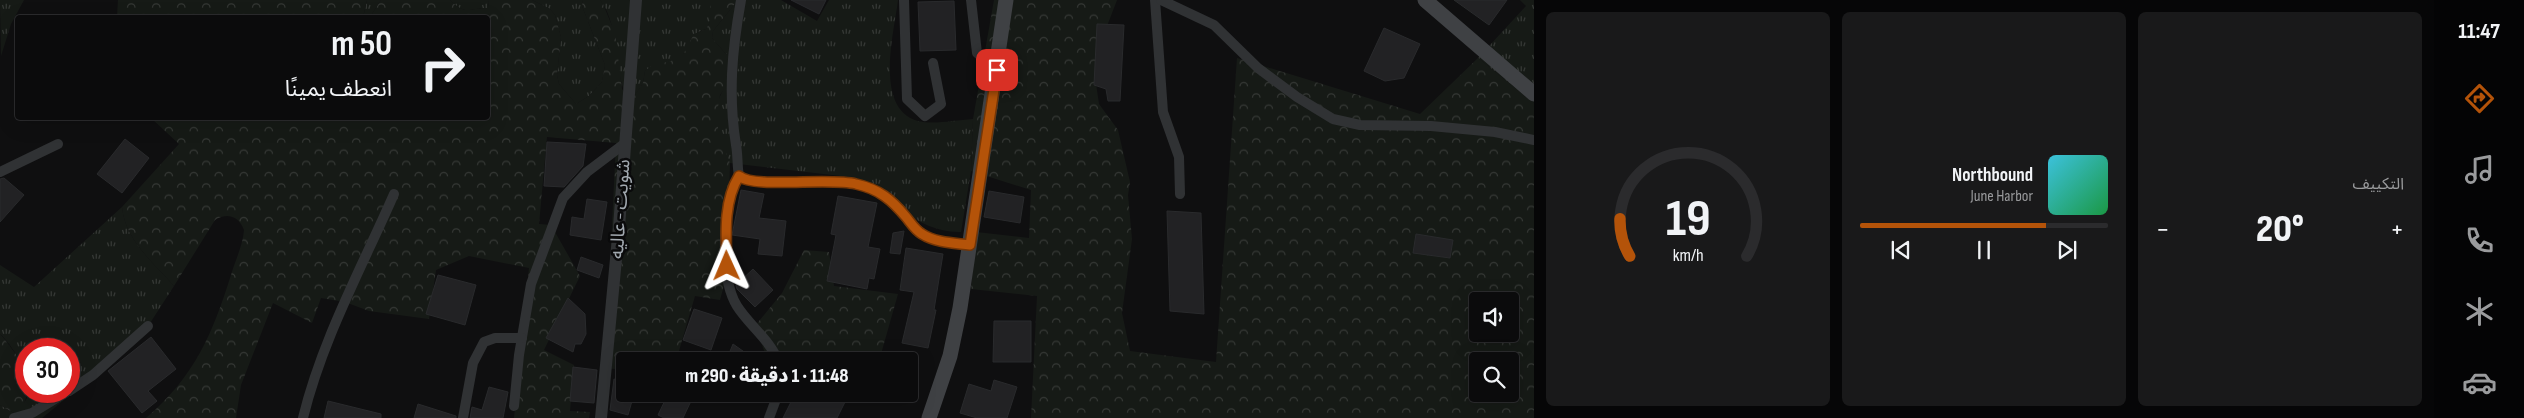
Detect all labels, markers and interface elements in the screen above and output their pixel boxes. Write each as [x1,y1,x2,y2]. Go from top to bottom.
text: 11:47 [2458,18,2500,45]
text: 50 m [331,23,392,66]
icon: right [410,35,475,100]
pin [976,49,1018,91]
icon: arrive [983,56,1011,84]
text: انعطف يمينًا [285,76,392,103]
icon: directions [2462,81,2497,116]
icon: music [2462,152,2497,187]
street label: شويت - عاليه [606,159,635,260]
text: Northbound [1952,164,2033,187]
text: التكييف [2352,175,2404,194]
text: June Harbor [1970,187,2033,206]
text: 19 [1665,188,1711,251]
text: 20° [2256,207,2304,252]
text: − [2156,213,2170,246]
text: + [2390,213,2404,246]
icon: phone [2462,223,2497,258]
icon: previous [1887,236,1915,264]
icon: pause [1970,236,1998,264]
icon: next [2053,236,2081,264]
position arrow [700,239,752,291]
text: km/h [1673,245,1703,266]
map controls [1469,292,1519,402]
button: sound [1469,292,1519,342]
icon: climate [2462,294,2497,329]
speed limit sign: 30 [15,338,80,403]
button: search [1469,352,1519,402]
text: 11:48 · 1 دقيقة · 290 m [685,365,849,388]
icon: car [2462,365,2497,400]

